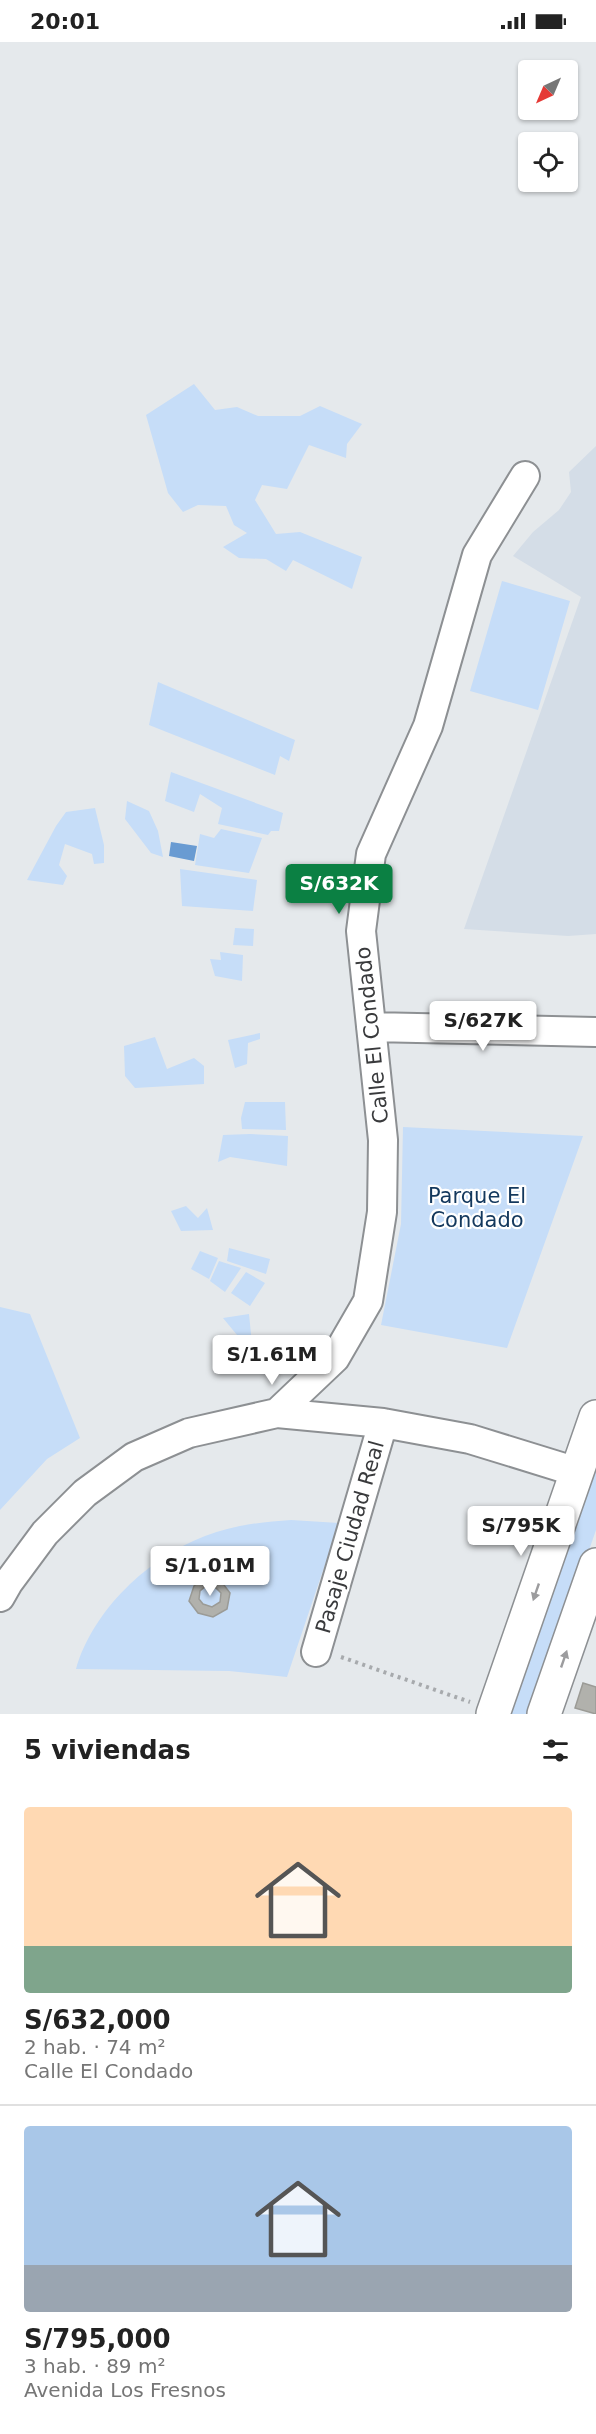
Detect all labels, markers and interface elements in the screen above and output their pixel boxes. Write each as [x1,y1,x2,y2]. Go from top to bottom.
text: 20:01 [30,9,100,34]
north arrow [518,60,578,120]
map controls [518,60,578,192]
button: locate [518,132,578,192]
pin: S/632K [290,864,388,915]
text: S/632K [300,871,378,895]
street label: Calle El Condado [351,945,393,1125]
pin: S/627K [434,1001,532,1052]
text: S/627K [444,1008,522,1032]
park label: Parque El Condado [428,1184,526,1232]
pin: S/1.61M [217,1335,327,1386]
text: S/1.61M [227,1342,317,1366]
street label: Pasaje Ciudad Real [311,1438,389,1636]
pin: S/795K [472,1506,570,1557]
text: S/795K [482,1513,560,1537]
pin: S/1.01M [155,1546,265,1597]
text: S/1.01M [165,1553,255,1577]
one-way arrow [530,1583,540,1601]
one-way arrow [559,1650,569,1668]
icon: filters [539,1734,572,1767]
text: 5 viviendas [24,1735,191,1765]
icon: home [244,1846,352,1954]
text: S/632,000 [24,2005,171,2035]
text: 2 hab. · 74 m² [24,2035,165,2059]
text: Calle El Condado [24,2059,193,2083]
icon: home [244,2165,352,2273]
text: S/795,000 [24,2324,171,2354]
text: 3 hab. · 89 m² [24,2354,165,2378]
text: Avenida Los Fresnos [24,2378,226,2402]

